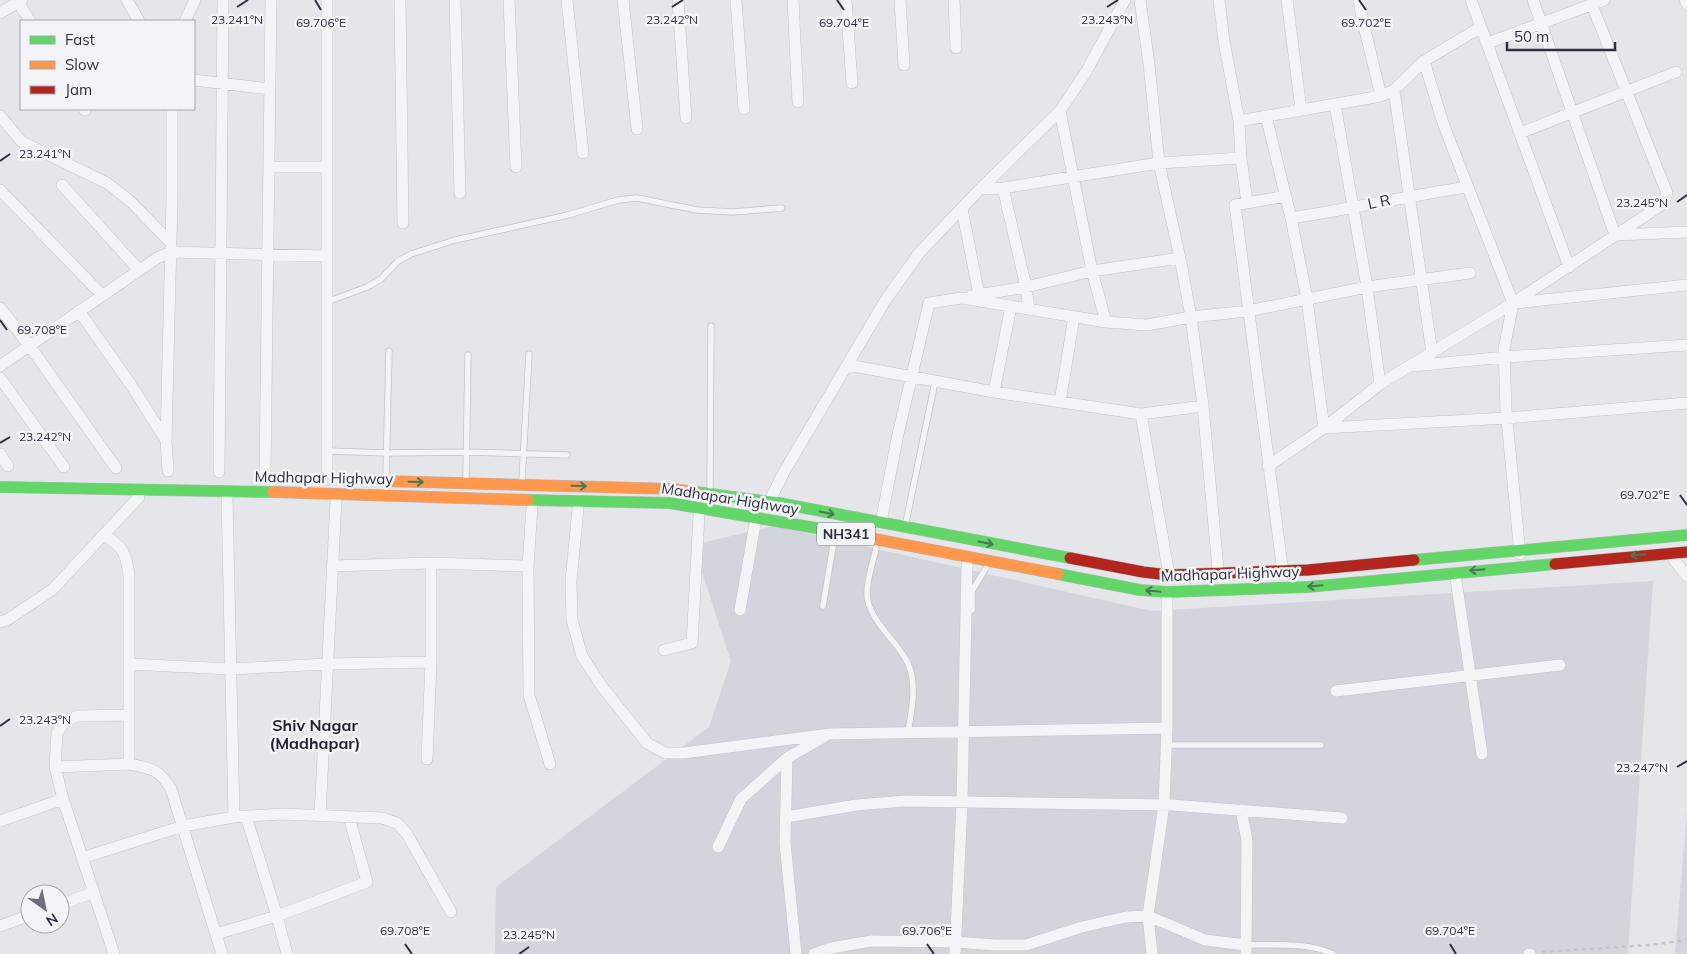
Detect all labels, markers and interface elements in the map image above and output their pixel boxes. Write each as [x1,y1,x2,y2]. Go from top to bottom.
text: 23.241°N [211,12,263,27]
text: 23.242°N [646,12,698,27]
text: 23.243°N [1081,12,1133,27]
text: 69.706°E [296,15,346,30]
text: 69.704°E [819,15,869,30]
text: 69.702°E [1341,15,1391,30]
legend [20,20,195,110]
scale bar [1507,20,1614,52]
text: 50 m [1514,27,1549,46]
text: Fast [65,30,95,49]
text: Slow [65,55,99,74]
text: Jam [65,80,92,99]
text: 23.241°N [19,146,71,161]
street label: L R [1366,190,1392,213]
text: 23.245°N [1616,195,1668,210]
text: 69.708°E [17,322,67,337]
text: 23.242°N [19,429,71,444]
street label: Madhapar Highway [255,467,394,488]
one-way arrow [408,477,424,486]
street label: Madhapar Highway [660,478,800,519]
one-way arrow [570,481,586,491]
text: 69.702°E [1620,487,1670,502]
one-way arrow [818,508,834,518]
road number: NH341 [817,522,875,546]
one-way arrow [978,539,994,549]
one-way arrow [1631,550,1647,560]
street label: Madhapar Highway [1160,562,1300,585]
one-way arrow [1469,566,1485,575]
one-way arrow [1307,581,1323,591]
one-way arrow [1145,586,1161,596]
text: 23.243°N [19,712,71,727]
district label: Shiv Nagar (Madhapar) [269,715,361,753]
text: 23.247°N [1616,760,1668,775]
north arrow [20,884,70,934]
text: N [43,909,61,930]
text: 69.708°E [380,923,430,938]
text: 69.706°E [902,923,952,938]
text: 69.704°E [1425,923,1475,938]
text: 23.245°N [503,927,555,942]

